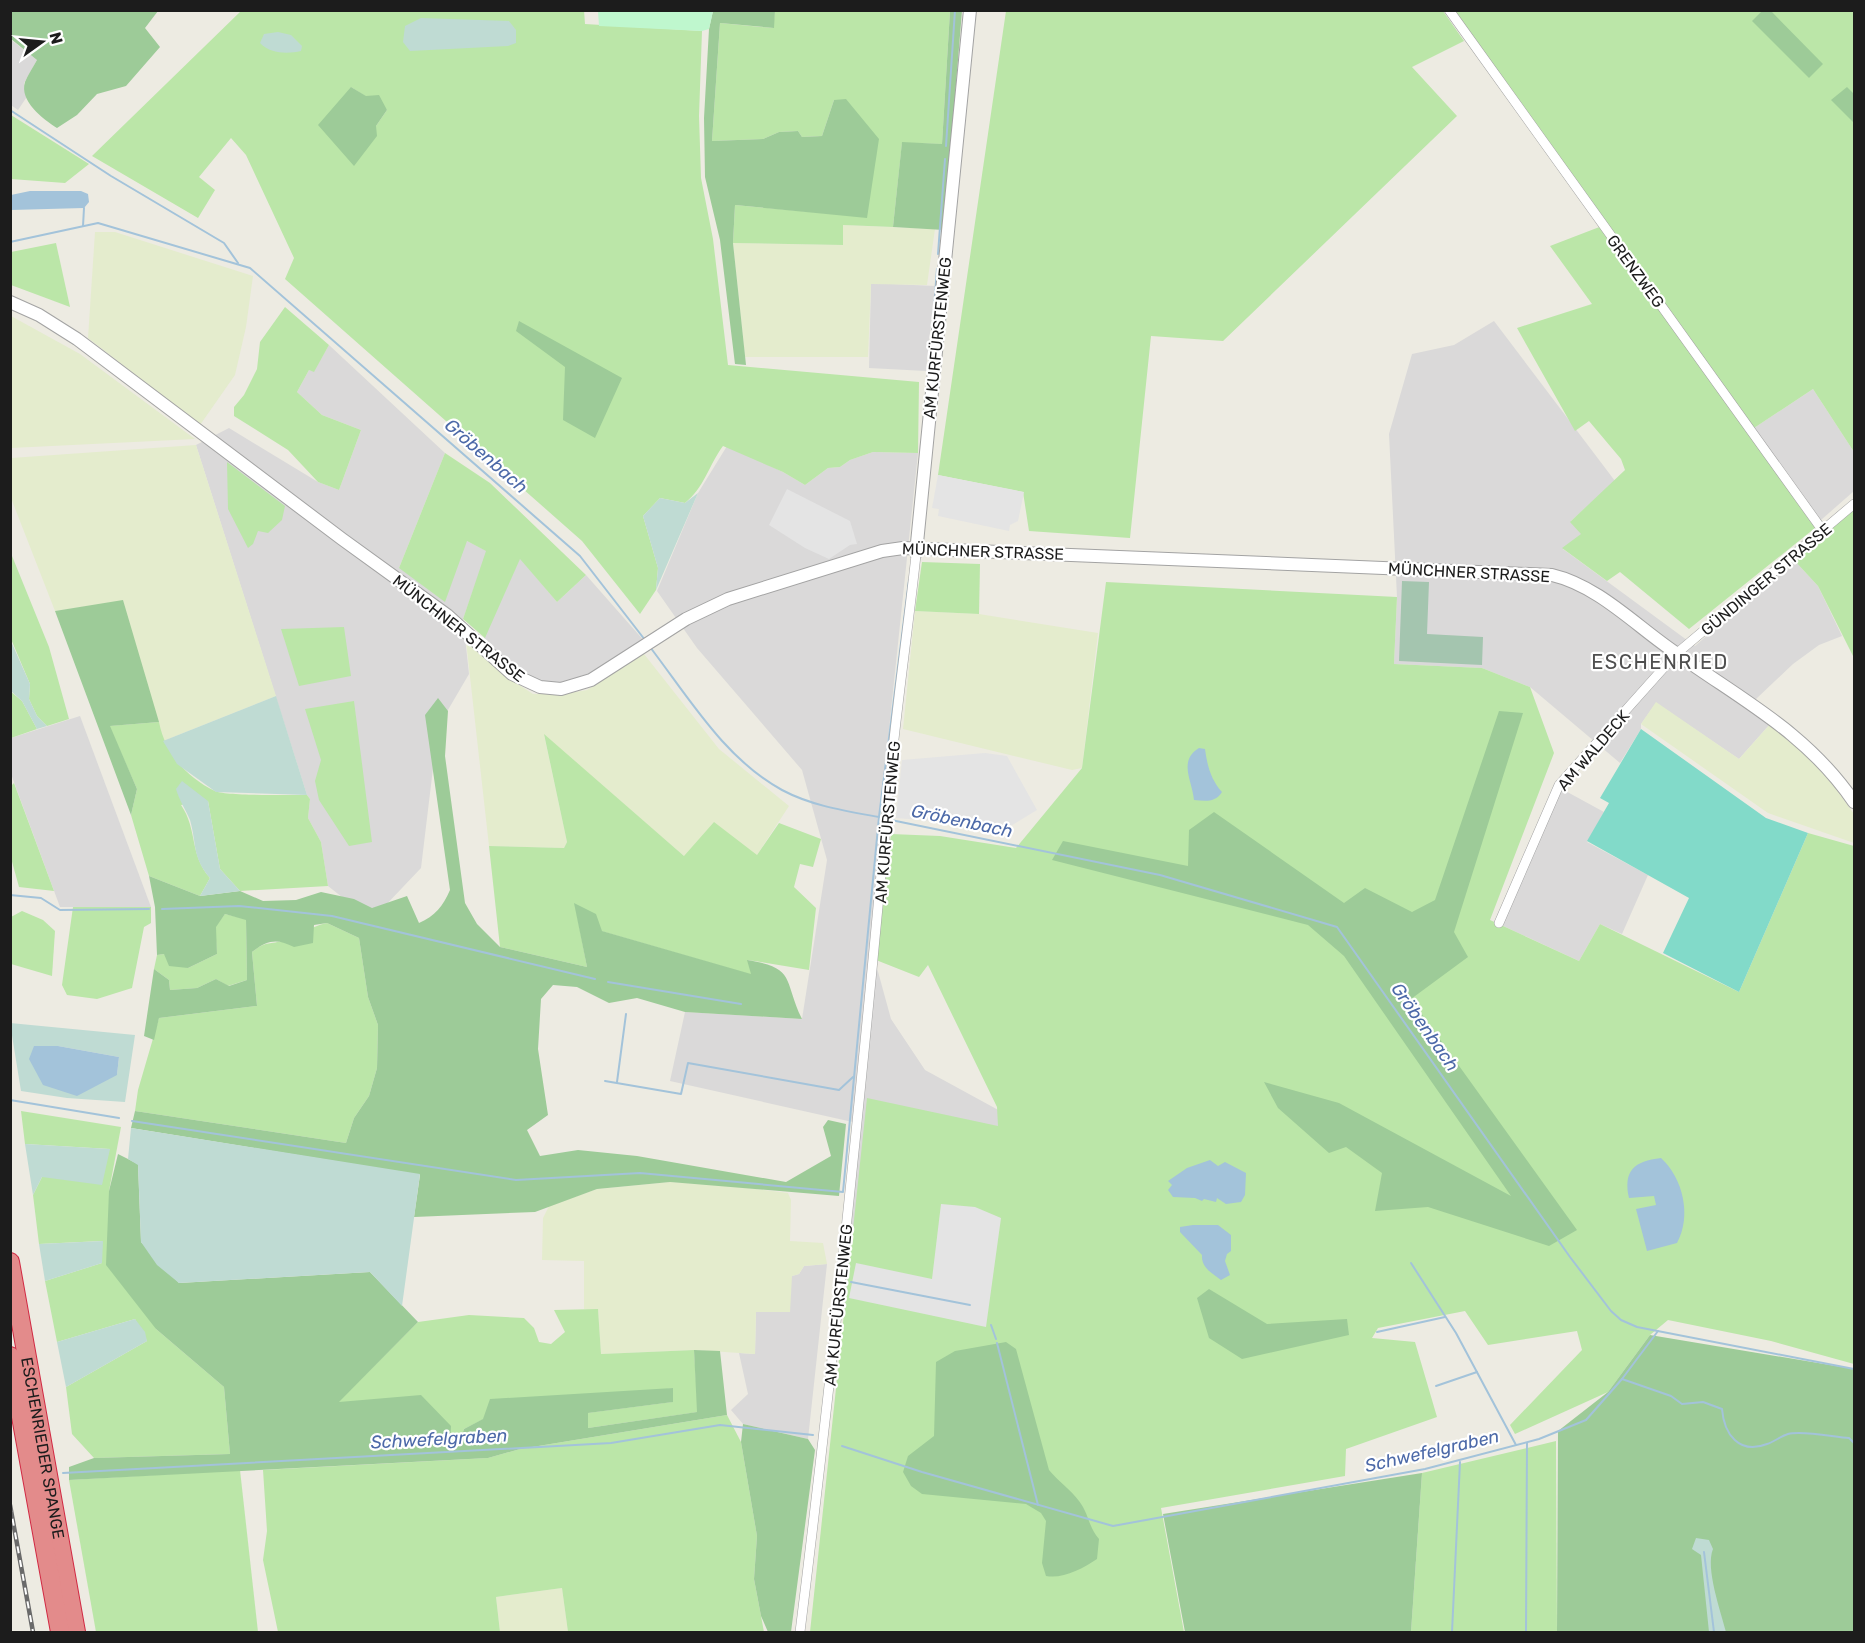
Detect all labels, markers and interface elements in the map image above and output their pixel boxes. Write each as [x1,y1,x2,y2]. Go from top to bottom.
north arrow [12,12,72,72]
text: N [45,30,67,46]
street label: GRENZWEG [1603,231,1668,311]
street label: AM KURFÜRSTENWEG [920,256,955,420]
water label: Gröbenbach [440,414,532,498]
street label: GÜNDINGER STRASSE [1697,519,1835,640]
street label: MÜNCHNER STRASSE [902,539,1064,564]
street label: MÜNCHNER STRASSE [1388,559,1550,586]
street label: MÜNCHNER STRASSE [389,571,528,686]
district label: ESCHENRIED [1591,650,1729,674]
street label: AM WALDECK [1553,706,1634,794]
street label: AM KURFÜRSTENWEG [871,740,904,904]
water label: Gröbenbach [909,800,1015,842]
water label: Gröbenbach [1386,978,1464,1076]
street label: AM KURFÜRSTENWEG [821,1223,856,1387]
street label: ESCHENRIEDER SPANGE [17,1356,68,1541]
water label: Schwefelgraben [370,1424,508,1454]
water label: Schwefelgraben [1363,1425,1501,1477]

